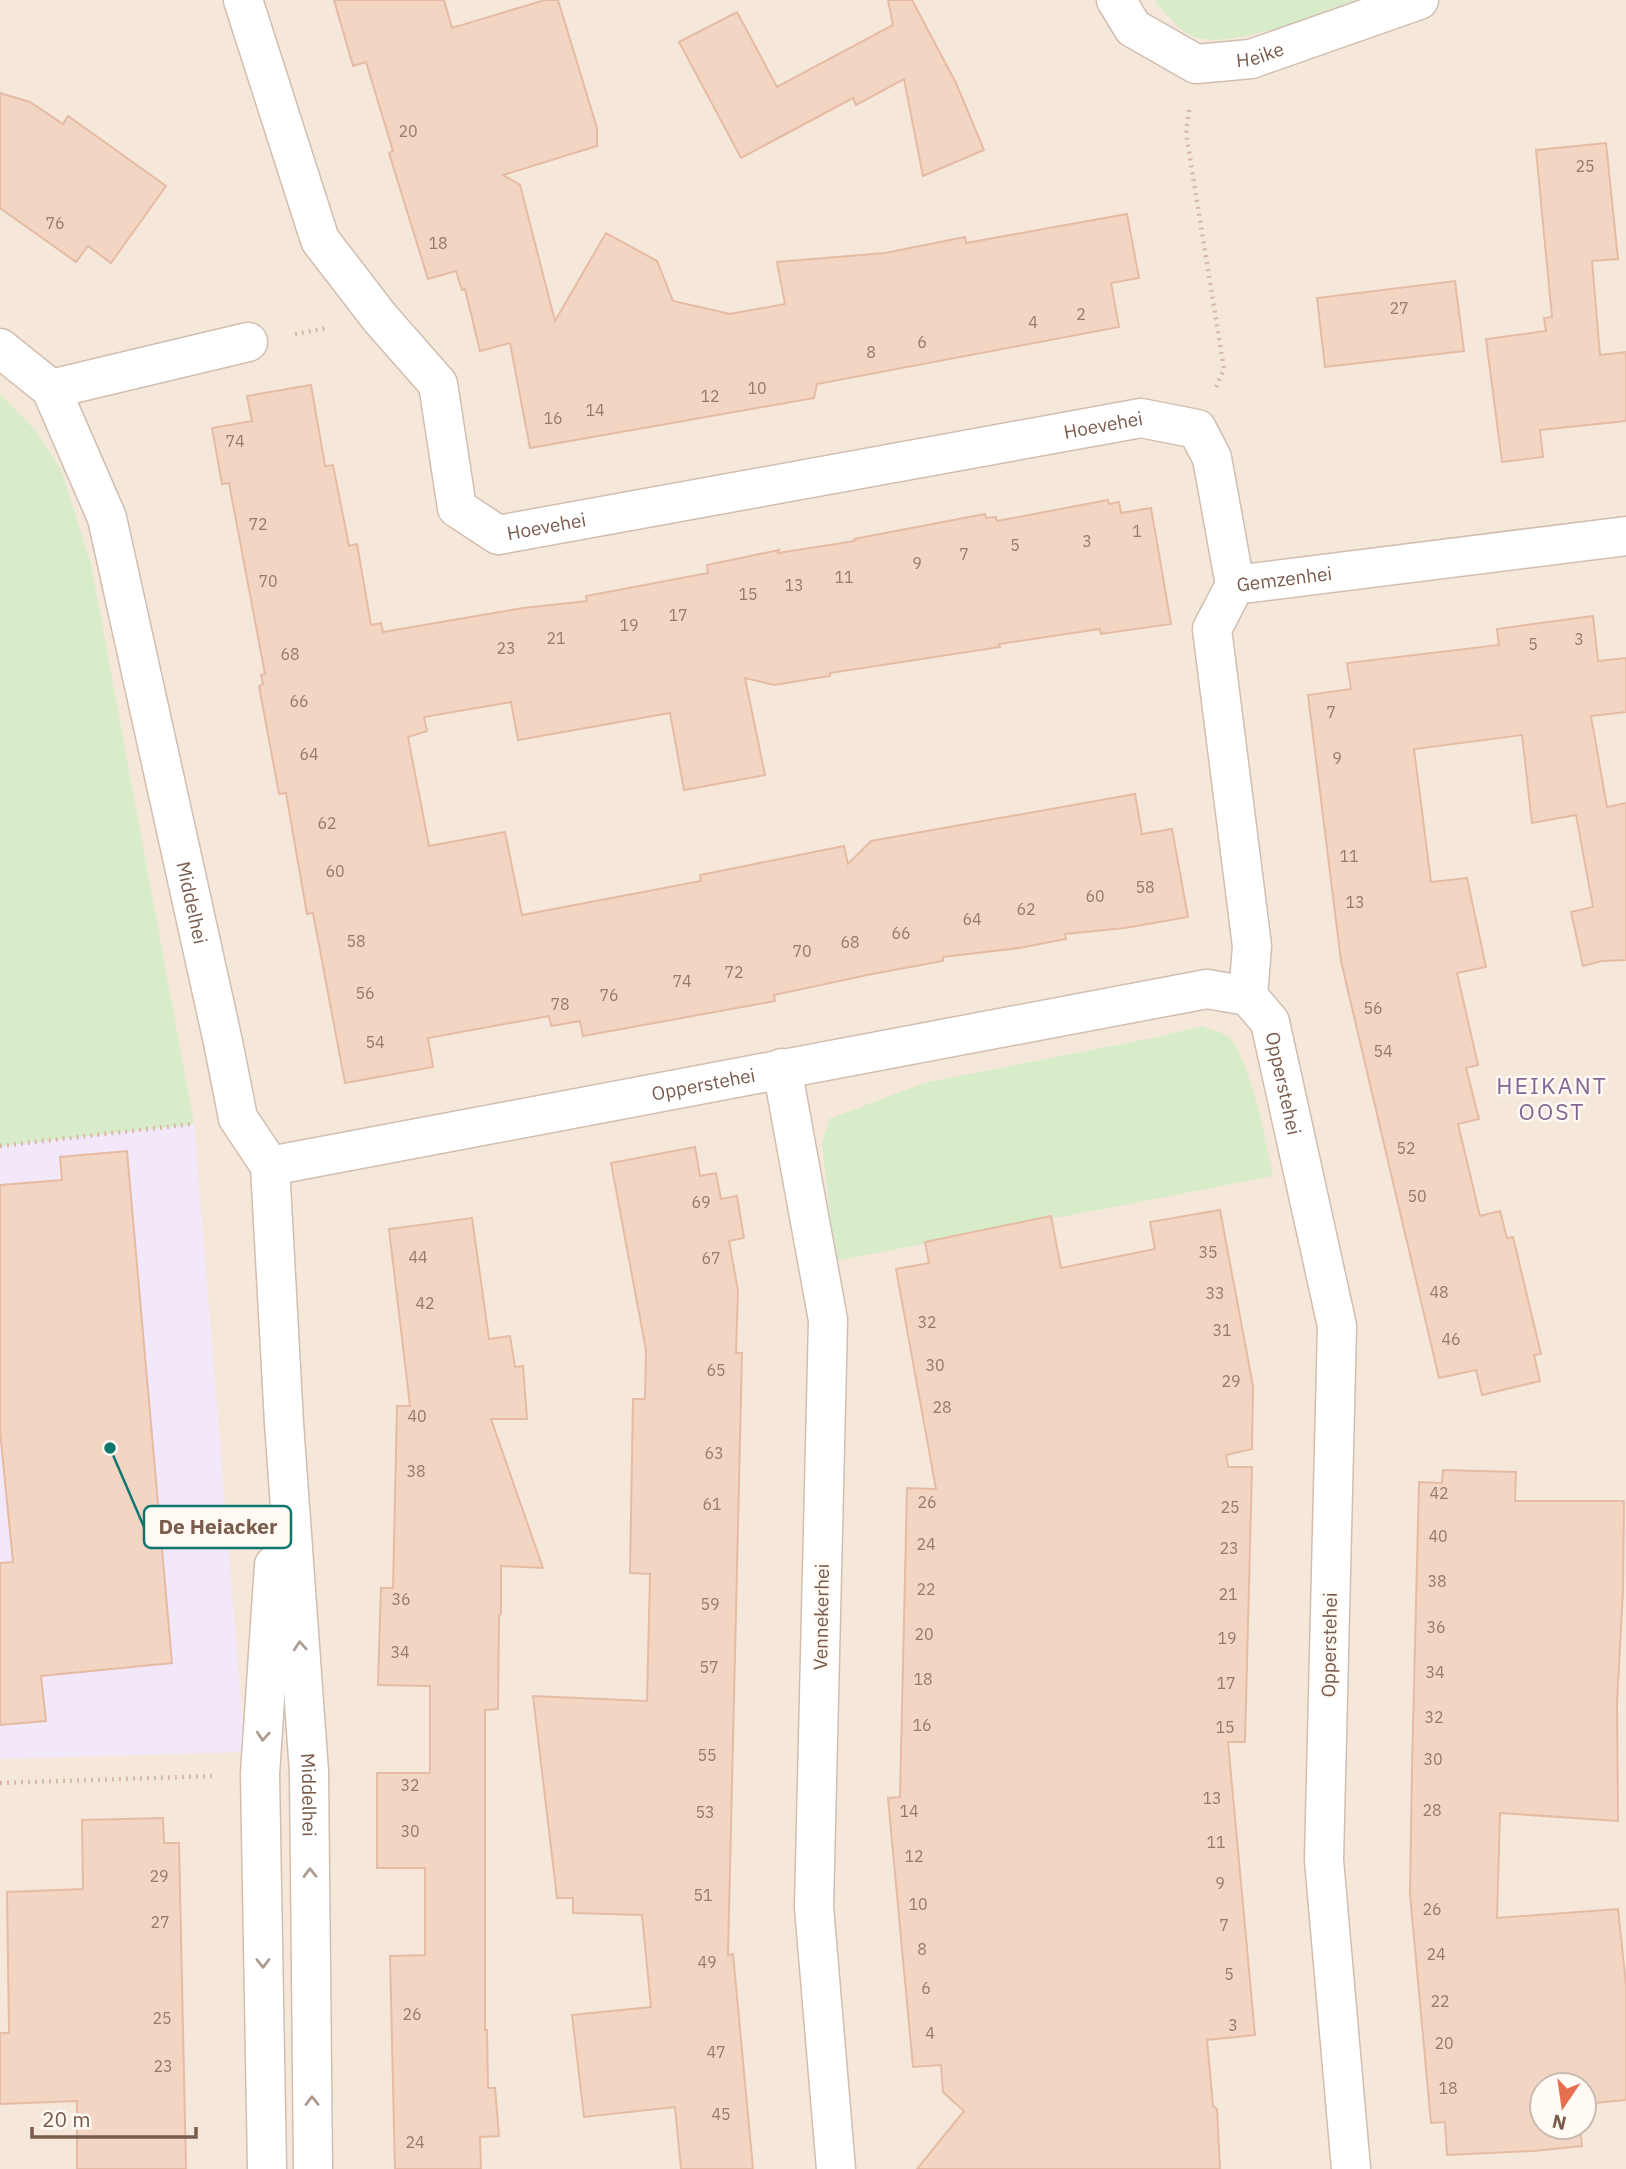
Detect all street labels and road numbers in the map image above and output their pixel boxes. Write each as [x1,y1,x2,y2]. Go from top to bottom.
street label: Heike [1235,36,1287,72]
street label: Hoevehei [1062,406,1145,444]
street label: Hoevehei [505,507,588,545]
street label: Gemzenhei [1235,561,1333,597]
street label: Middelhei [171,859,213,946]
street label: Opperstehei [1260,1029,1307,1137]
street label: Opperstehei [649,1063,757,1106]
street label: Vennekerhei [808,1564,834,1670]
street label: Opperstehei [1316,1592,1342,1698]
street label: Middelhei [296,1752,322,1837]

